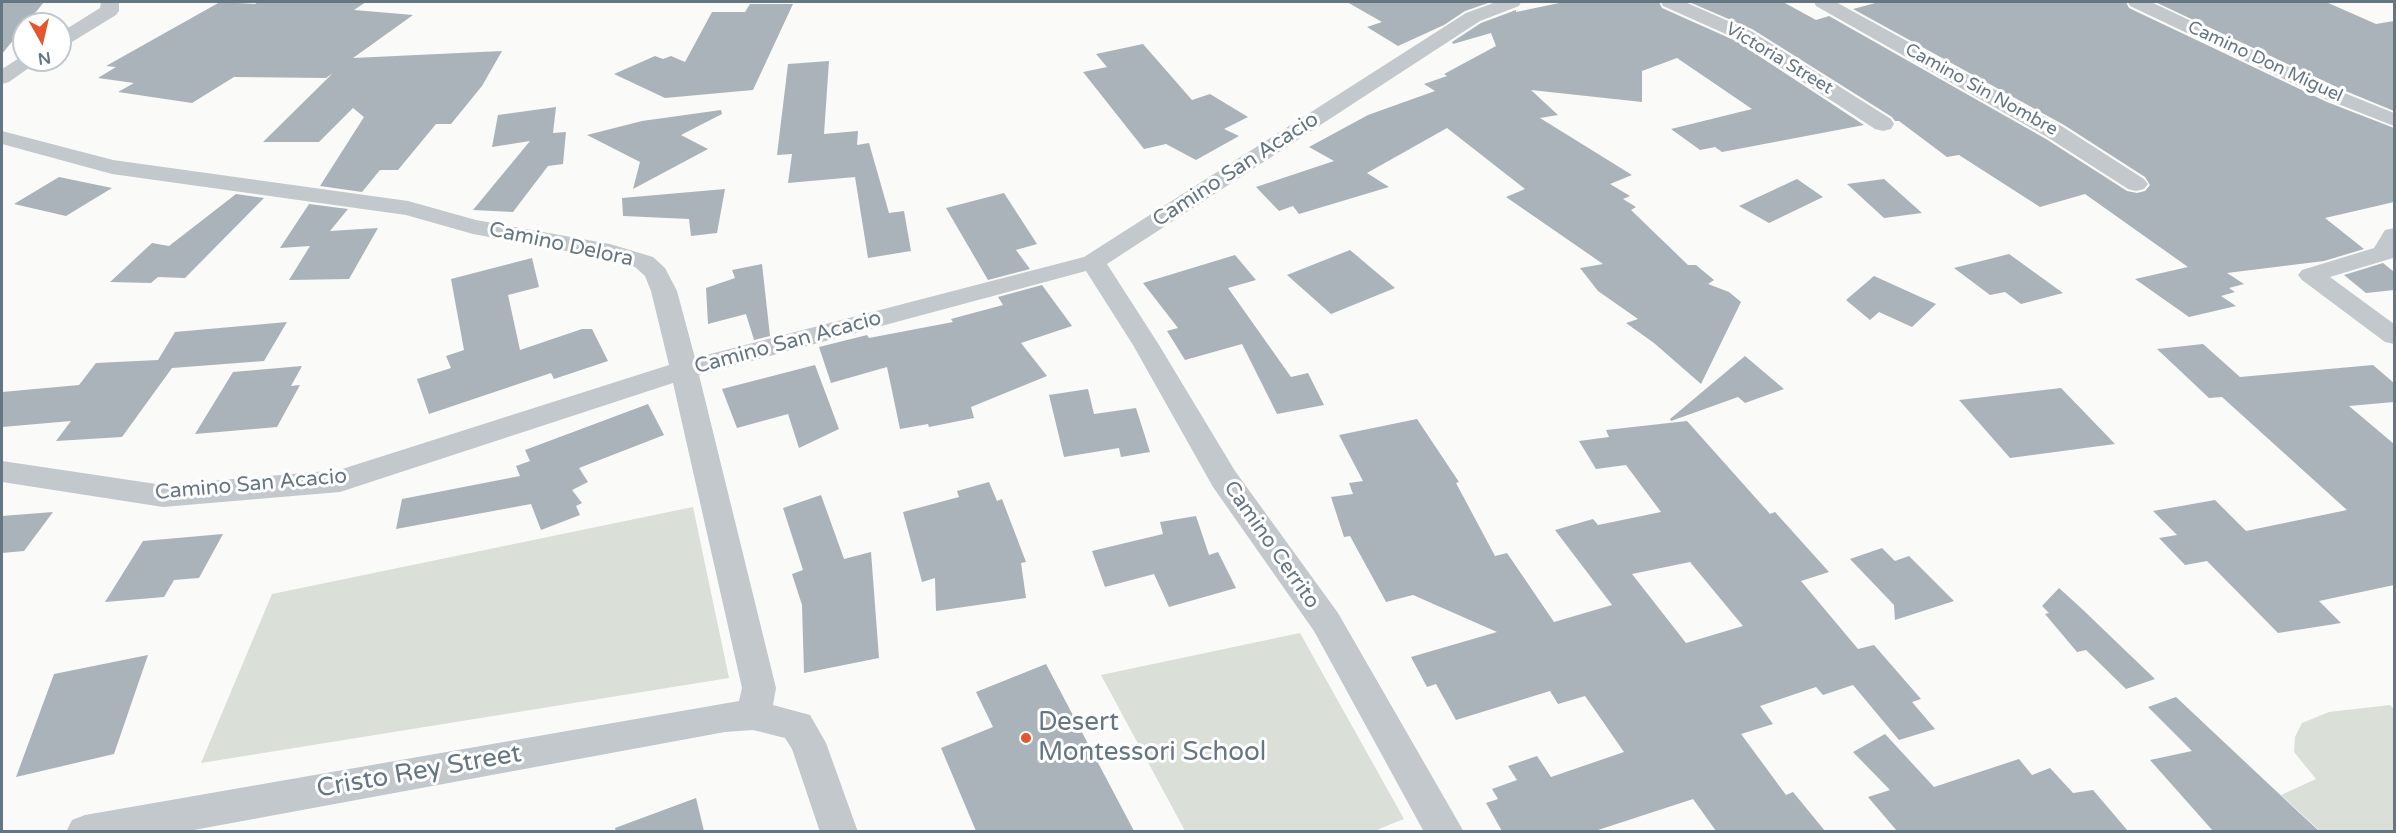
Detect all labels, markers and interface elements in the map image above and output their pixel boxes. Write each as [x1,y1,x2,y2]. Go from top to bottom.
north arrow [12,12,72,72]
street label: Camino Don Miguel [2184,17,2346,107]
street label: Victoria Street [1721,18,1837,100]
street label: Camino Sin Nombre [1901,39,2061,141]
text: N [36,47,52,69]
street label: Camino San Acacio [1148,107,1324,233]
street label: Camino Delora [486,217,636,273]
street label: Camino San Acacio [692,306,884,380]
street label: Camino San Acacio [154,464,348,506]
street label: Camino Cerrito [1218,476,1324,614]
place label: Desert Montessori School [1038,707,1266,768]
marker: Desert Montessori School [1019,731,1033,745]
street label: Cristo Rey Street [314,739,524,805]

